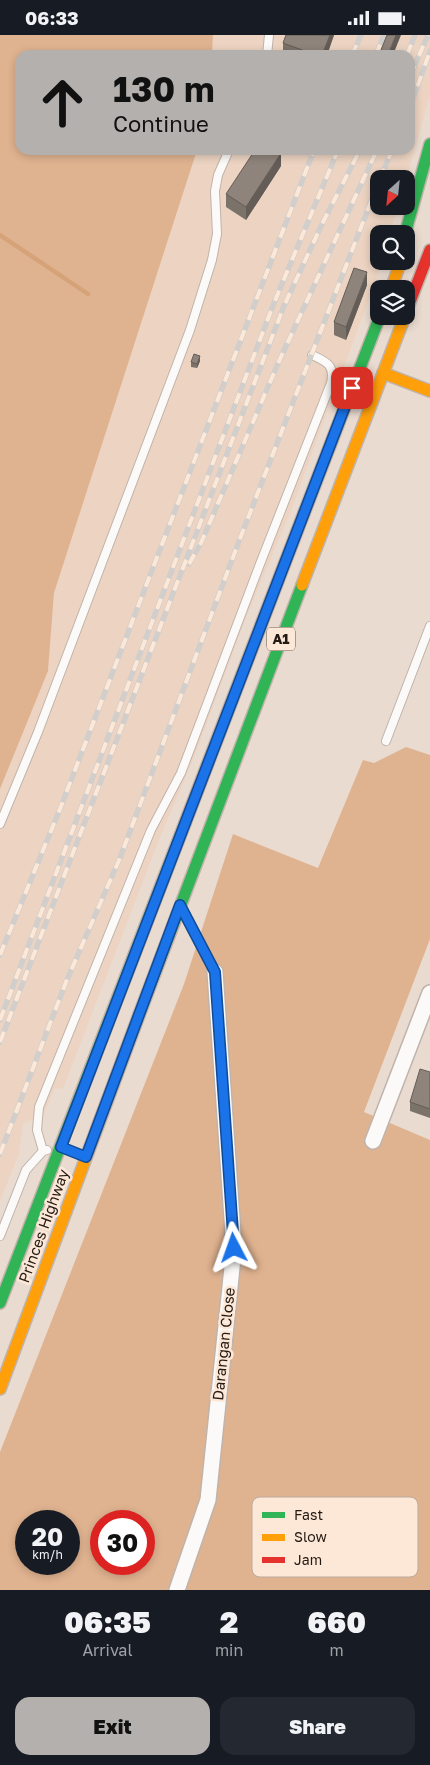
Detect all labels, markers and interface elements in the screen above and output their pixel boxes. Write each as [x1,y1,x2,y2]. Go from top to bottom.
text: 06:33 [25,6,79,29]
text: 130 m [113,68,215,110]
icon: ahead [30,70,95,135]
text: Continue [113,110,209,137]
north arrow [370,170,415,215]
map controls [370,170,415,325]
button: search [370,225,415,270]
button: layers [370,280,415,325]
pin [331,367,373,409]
icon: arrive [338,374,366,402]
road number: A1 [267,627,295,651]
street label: Princes Highway [14,1166,72,1285]
position arrow [207,1221,259,1273]
street label: Darangan Close [208,1286,238,1401]
legend [252,1497,418,1577]
text: Fast [294,1506,323,1523]
speed limit sign: 30 [90,1510,155,1575]
text: 20 [32,1521,63,1552]
text: Slow [294,1528,327,1545]
text: km/h [32,1547,63,1562]
text: Jam [294,1551,322,1568]
text: 06:35 [64,1604,151,1640]
text: 2 [220,1604,238,1640]
text: 660 [307,1604,366,1640]
text: Arrival [82,1640,133,1660]
text: min [215,1640,243,1660]
text: m [330,1640,344,1660]
button: Exit [15,1697,210,1755]
button: Share [220,1697,415,1755]

